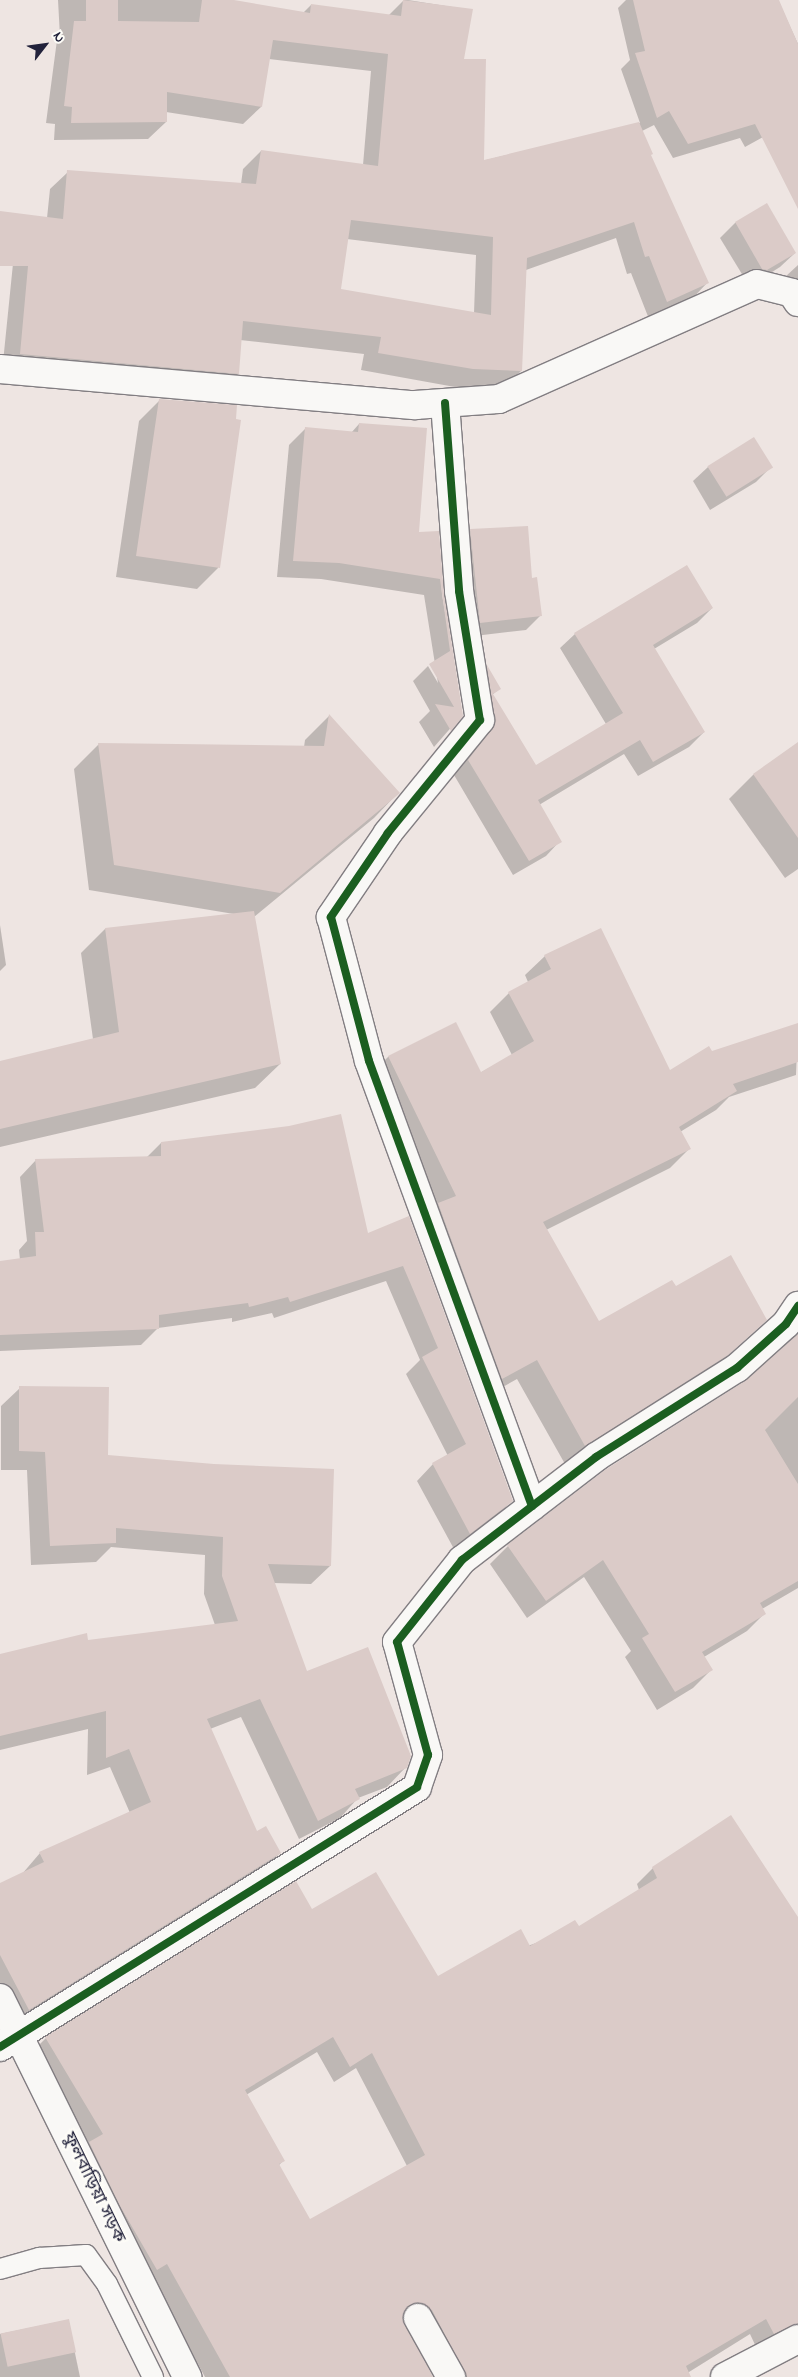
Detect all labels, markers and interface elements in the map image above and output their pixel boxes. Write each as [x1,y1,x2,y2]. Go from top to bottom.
north arrow [20,20,70,70]
text: N [47,28,70,47]
street label: ফুলবাড়িয়া সড়ক [57,2129,129,2247]

